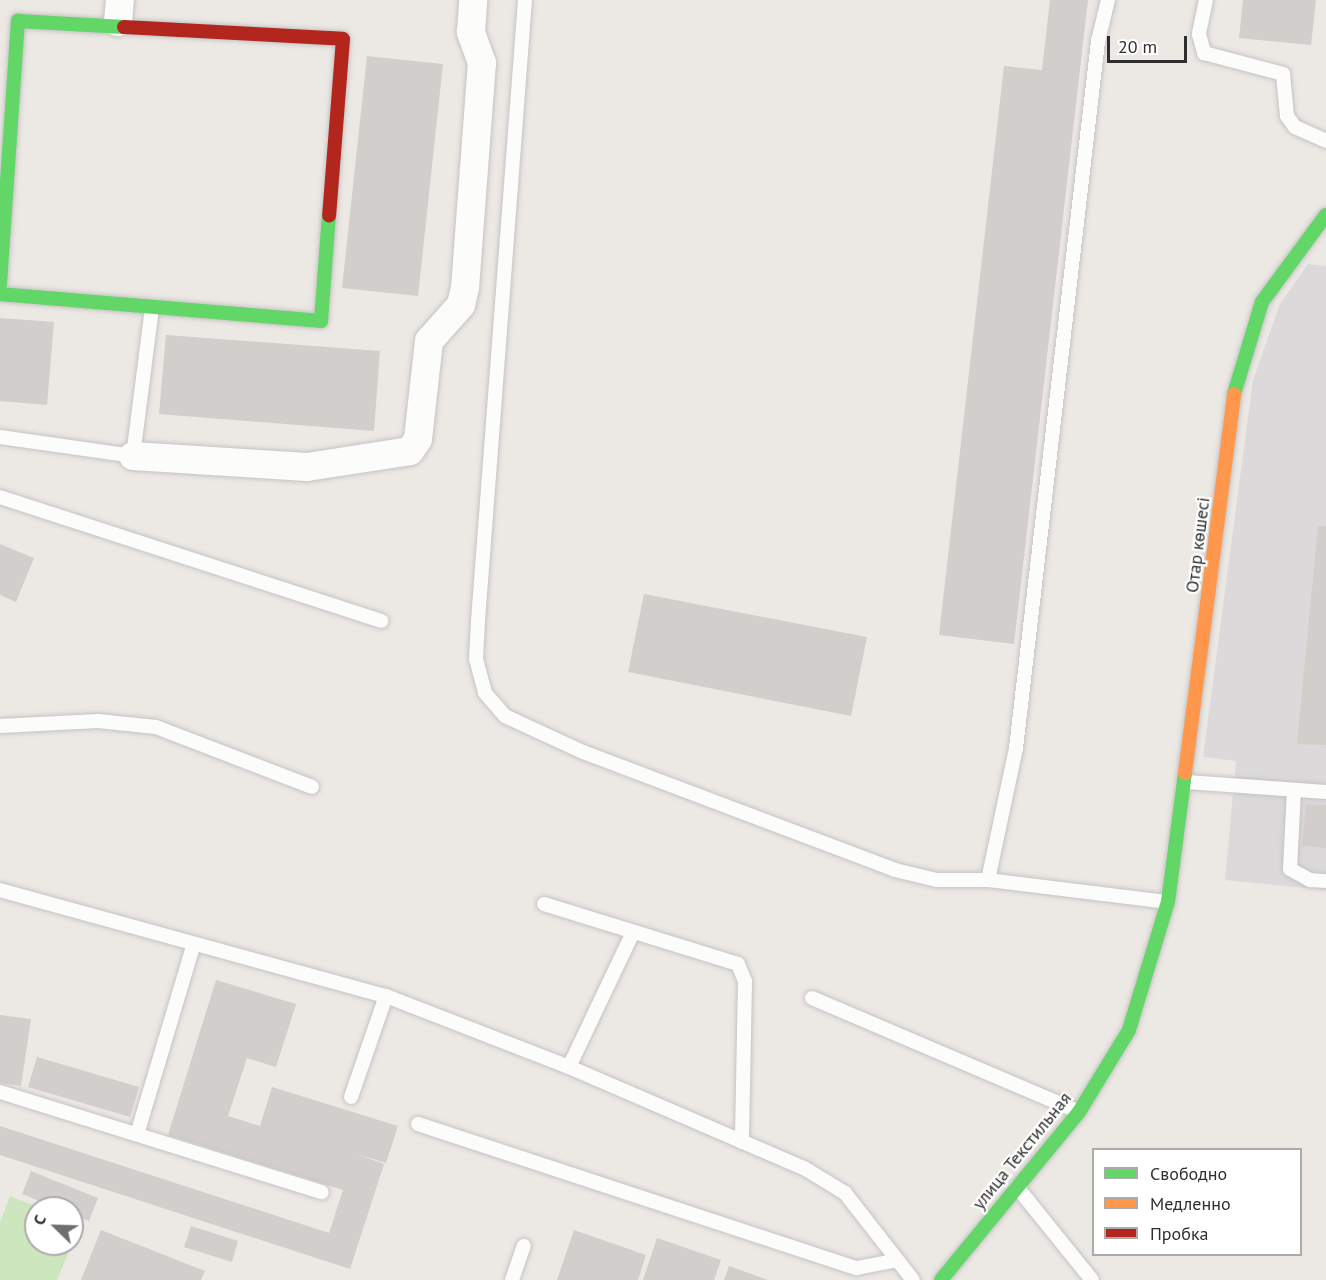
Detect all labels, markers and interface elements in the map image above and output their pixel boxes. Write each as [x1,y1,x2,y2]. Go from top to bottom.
scale bar [1110,24,1190,62]
text: 20 m [1118,35,1157,58]
street label: Отар көшесі [1181,496,1215,594]
street label: улица Текстильная [968,1088,1076,1214]
legend [1092,1148,1302,1256]
text: Свободно [1150,1162,1227,1185]
text: Медленно [1150,1192,1231,1215]
north arrow [24,1196,84,1256]
text: С [28,1212,50,1228]
text: Пробка [1150,1222,1208,1245]

